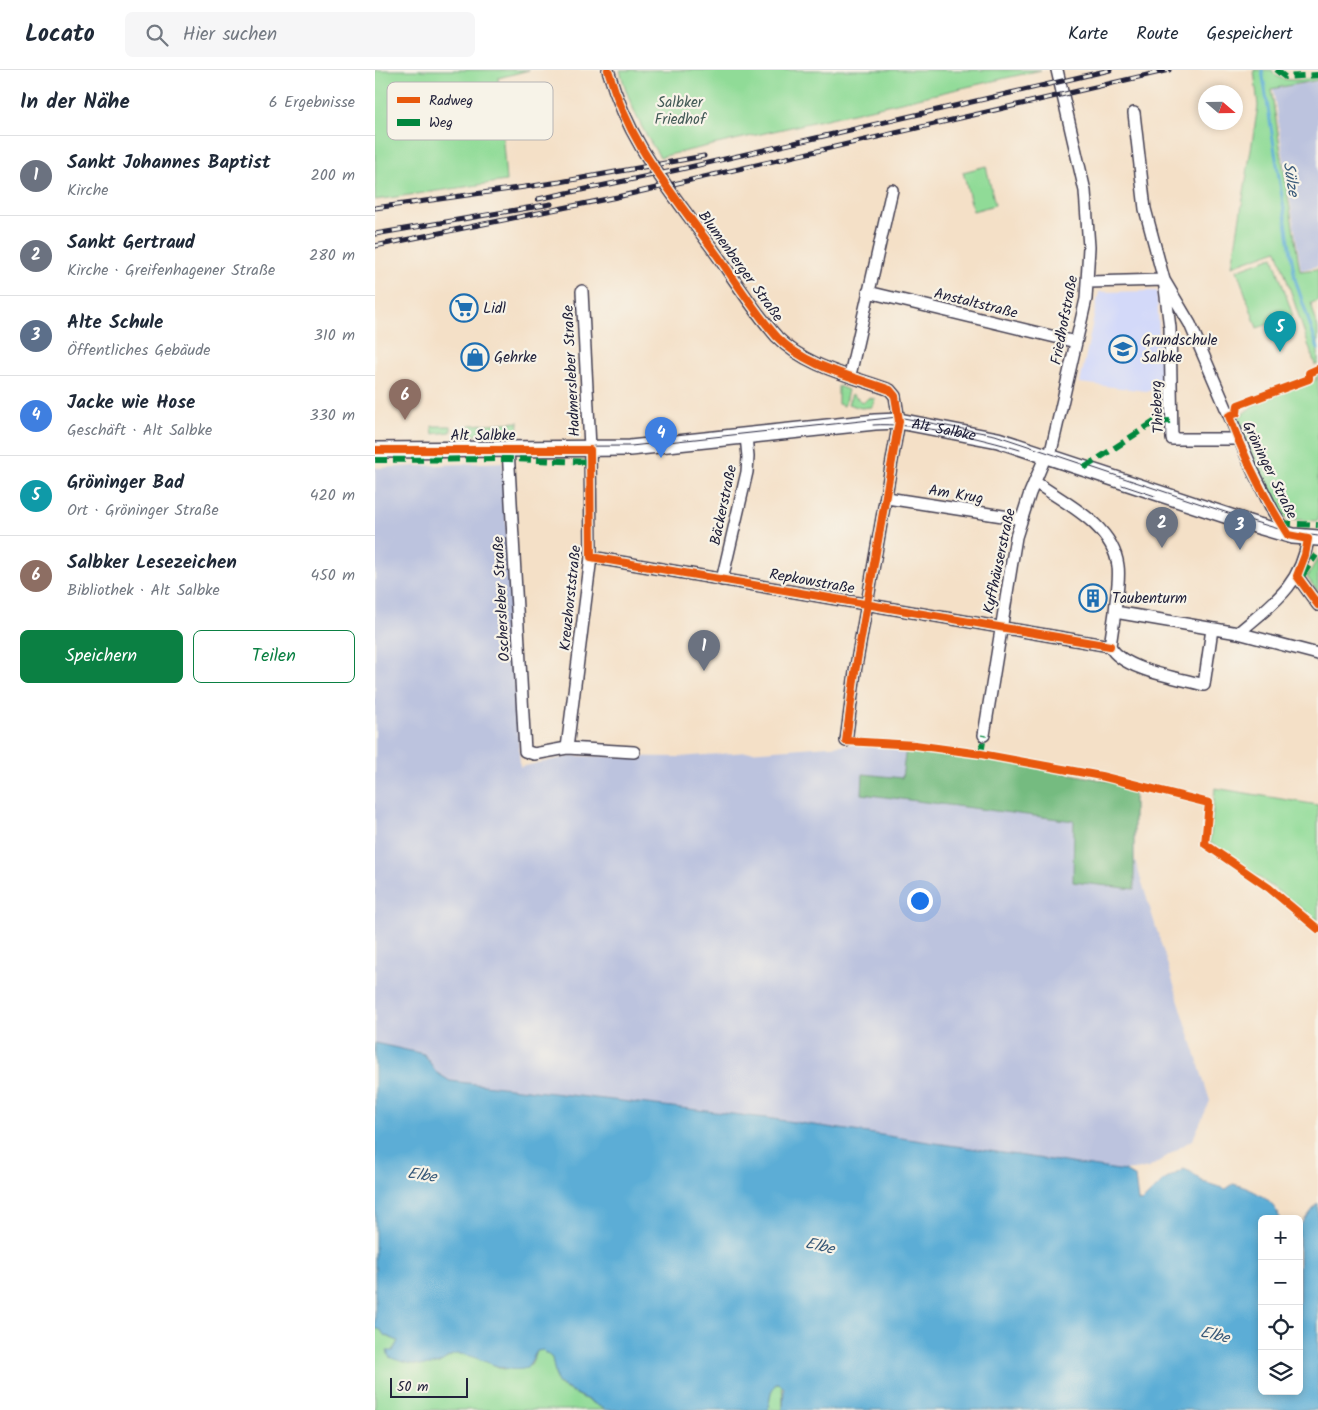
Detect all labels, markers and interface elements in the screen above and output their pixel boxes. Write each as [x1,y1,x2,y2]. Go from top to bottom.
search box [125,12,475,57]
text: Locato [25,15,95,54]
text: Hier suchen [183,20,277,50]
text: Karte [1068,20,1108,49]
text: Route [1136,20,1179,49]
text: Gespeichert [1207,20,1293,49]
icon: search [143,21,171,49]
legend [387,82,553,140]
north arrow [1198,85,1243,130]
text: In der Nähe [20,86,130,119]
text: 6 Ergebnisse [269,90,355,115]
text: Radweg [429,90,473,112]
park label: Salbker Friedhof [654,91,707,132]
text: Weg [429,112,453,134]
text: Sankt Johannes Baptist [67,148,270,178]
water label: Sülze [1275,160,1306,200]
text: 1 [34,163,38,188]
text: 200 m [311,163,355,188]
text: Kirche [67,178,108,203]
street label: Blumenberger Straße [691,206,789,328]
text: Sankt Gertraud [67,228,195,258]
text: 2 [31,243,41,268]
text: 280 m [309,243,355,268]
text: Kirche · Greifenhagener Straße [67,258,275,283]
street label: Friedhofstraße [1045,273,1085,367]
street label: Anstaltstraße [931,282,1020,326]
supermarket icon: Lidl [449,293,479,323]
place label: Lidl [483,297,506,321]
street label: Hadmersleber Straße [557,304,587,437]
text: Alte Schule [67,308,163,338]
pin: 5 [1264,311,1296,352]
text: 3 [32,323,40,348]
text: 310 m [314,323,355,348]
place label: Grundschule Salbke [1142,329,1218,370]
school or university icon: Grundschule Salbke [1108,334,1138,364]
text: Öffentliches Gebäude [67,338,210,363]
shop icon: Gehrke [460,342,490,372]
place label: Gehrke [494,346,537,370]
pin: 6 [389,379,421,420]
street label: Thieberg [1145,380,1171,434]
text: Jacke wie Hose [67,388,195,418]
text: 4 [32,403,40,428]
text: 330 m [310,403,355,428]
street label: Alt Salbke [909,413,978,449]
pin: 4 [645,417,677,458]
street label: Gröninger Straße [1235,417,1303,524]
text: Geschäft · Alt Salbke [67,418,212,443]
street label: Alt Salbke [451,424,516,448]
street label: Bäckerstraße [704,462,744,548]
text: Gröninger Bad [67,468,184,498]
street label: Am Krug [927,479,985,511]
text: 5 [32,483,40,508]
text: 420 m [310,483,355,508]
text: Ort · Gröninger Straße [67,498,219,523]
street label: Kyffhäuserstraße [977,506,1023,616]
pin: 2 [1146,507,1178,548]
pin: 3 [1224,509,1256,550]
street label: Oschersleber Straße [487,535,517,662]
street label: Kreuzhorststraße [554,544,588,652]
text: Salbker Lesezeichen [67,548,237,578]
text: 6 [32,563,40,588]
text: 450 m [310,563,355,588]
street label: Repkowstraße [767,563,857,601]
text: Bibliothek · Alt Salbke [67,578,220,603]
building icon: Taubenturm [1078,583,1108,613]
place label: Taubenturm [1112,587,1187,611]
button: Speichern [20,630,183,683]
button: Teilen [193,630,355,683]
pin: 1 [688,630,720,671]
your location [907,888,933,914]
water label: Elbe [406,1161,440,1190]
map controls [1258,1215,1303,1395]
button: + [1258,1215,1303,1260]
water label: Elbe [803,1231,838,1262]
button: − [1258,1260,1303,1305]
button: locate [1258,1305,1303,1350]
water label: Elbe [1198,1320,1233,1351]
button: layers [1258,1350,1303,1395]
scale bar [390,1375,467,1398]
text: 50 m [397,1376,428,1398]

